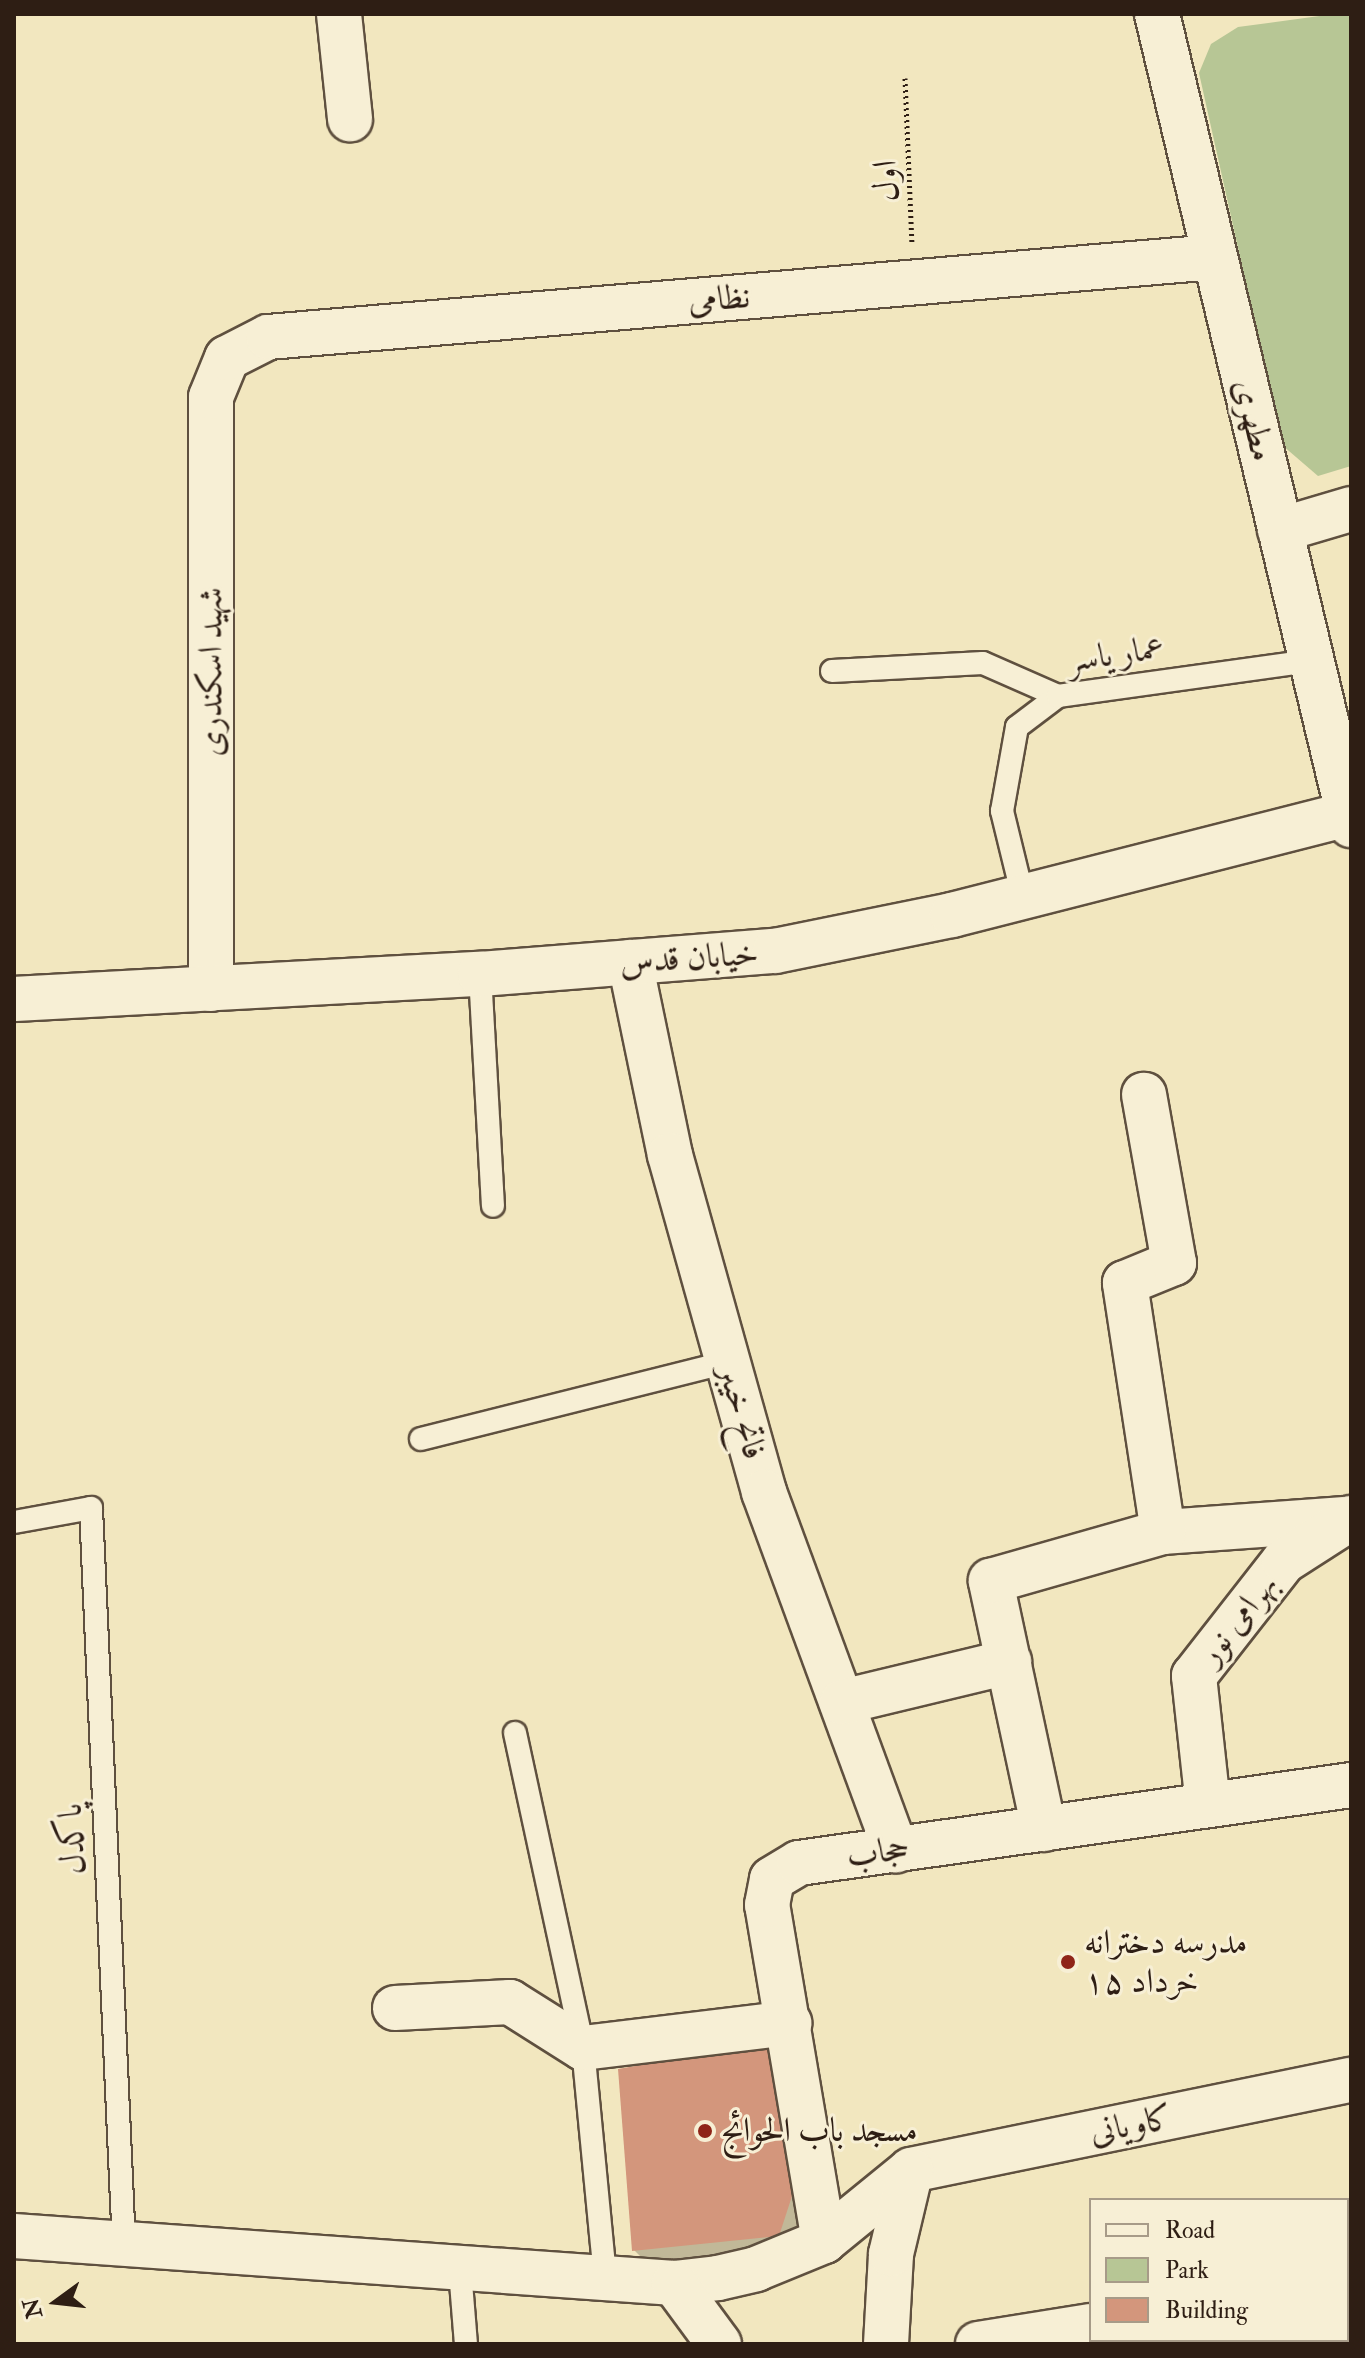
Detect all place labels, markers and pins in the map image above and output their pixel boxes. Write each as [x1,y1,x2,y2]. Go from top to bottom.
place label: مدرسه دخترانه ۱۵ خرداد [1084,1922,1247,2002]
marker: مدرسه دخترانه ۱۵ خرداد [1059,1953,1077,1971]
place label: مسجد باب الحوائج [721,2111,918,2151]
marker: مسجد باب الحوائج [696,2122,714,2140]

